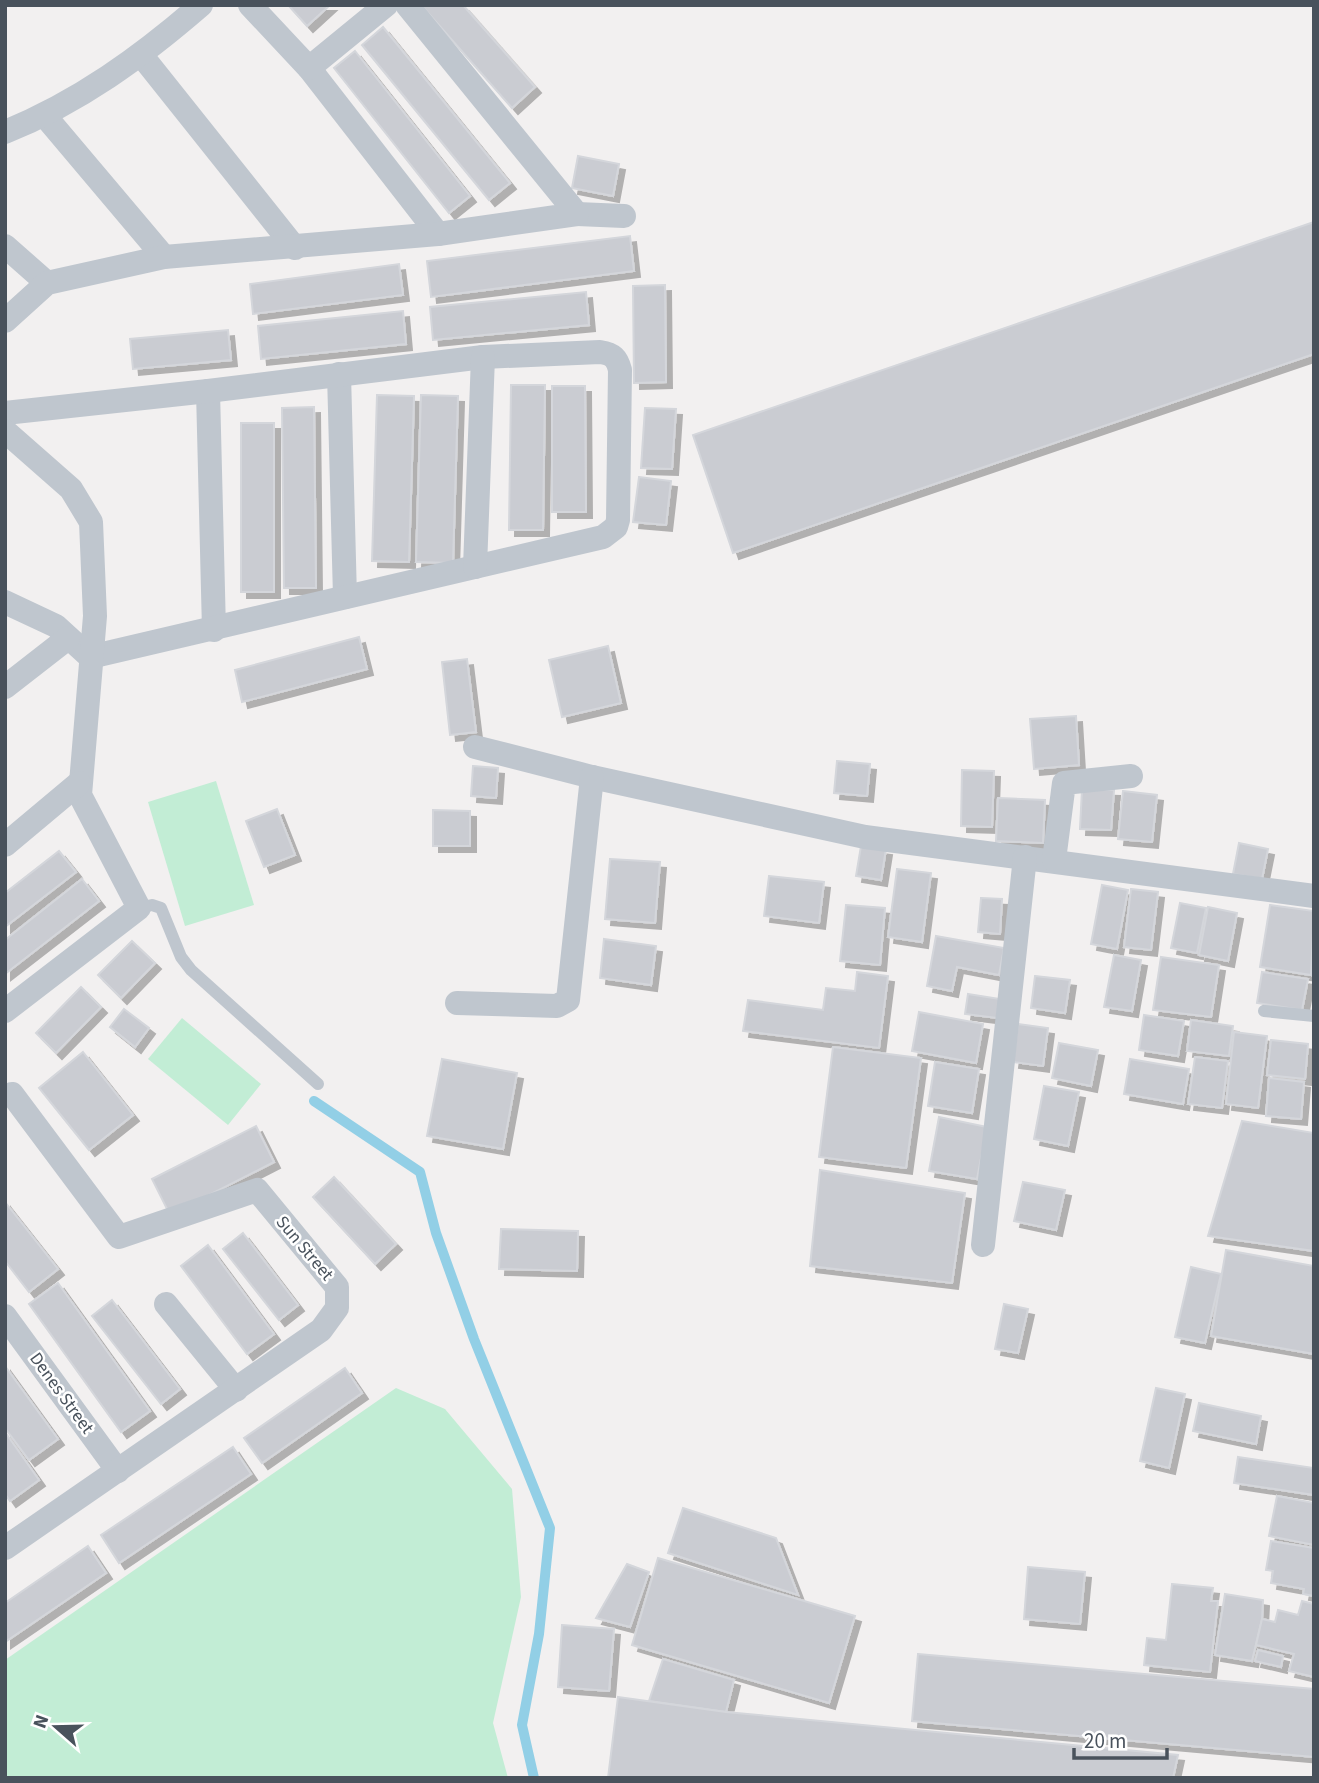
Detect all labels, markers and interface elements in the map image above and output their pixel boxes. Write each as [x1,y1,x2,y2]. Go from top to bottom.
street label: Sun Street [270,1210,339,1286]
street label: Denes Street [24,1348,100,1439]
north arrow [21,1692,91,1762]
text: N [27,1711,56,1732]
scale bar [1074,1716,1167,1760]
text: 20 m [1084,1726,1126,1756]

